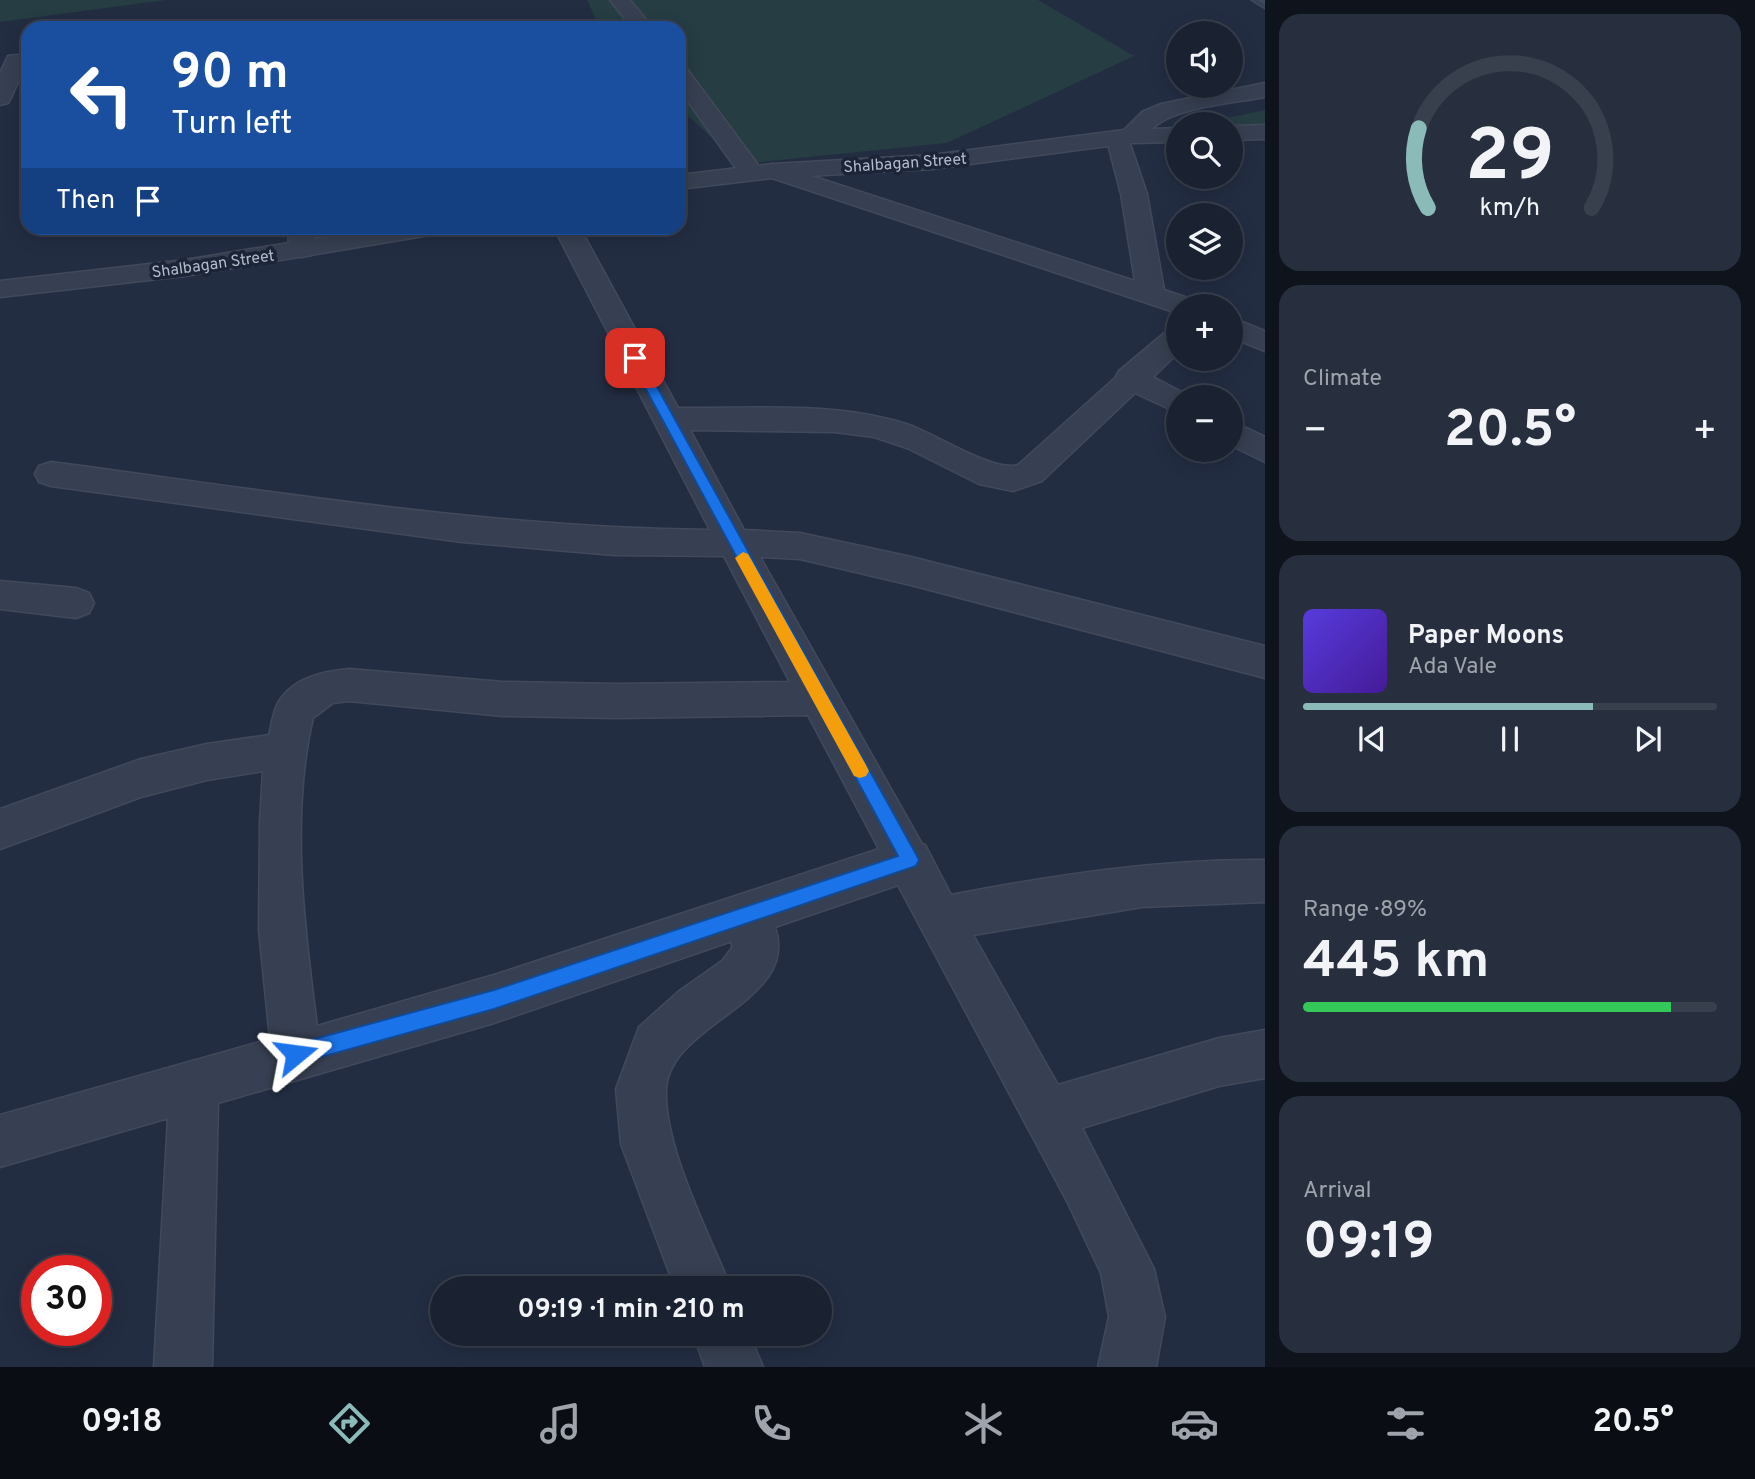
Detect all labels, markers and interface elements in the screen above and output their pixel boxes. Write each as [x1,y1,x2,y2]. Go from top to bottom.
map controls [1166,21,1243,462]
button: sound [1166,21,1243,98]
text: 90 m [171,44,289,106]
icon: left [56,49,147,140]
text: Turn left [171,105,292,145]
button: search [1166,112,1243,189]
text: 29 [1465,115,1555,207]
street label: Shalbagan Street [843,150,968,178]
icon: arrive [129,182,167,220]
text: Then [56,185,115,218]
text: km/h [1480,193,1540,225]
button: layers [1166,203,1243,280]
street label: Shalbagan Street [151,246,276,283]
button: + [1166,294,1243,371]
pin [605,328,665,388]
icon: arrive [616,339,654,377]
text: Climate [1303,365,1382,394]
button: − [1166,385,1243,462]
text: 20.5° [1444,399,1576,465]
text: − [1303,408,1328,457]
text: + [1692,408,1717,457]
text: Paper Moons [1408,620,1564,653]
text: Ada Vale [1408,653,1497,682]
icon: previous [1353,720,1391,758]
icon: pause [1491,720,1529,758]
icon: next [1629,720,1667,758]
text: Range · 89% [1303,896,1427,925]
text: 445 km [1303,930,1489,996]
position arrow [259,1017,333,1091]
text: Arrival [1303,1177,1372,1206]
text: 09:19 [1303,1211,1435,1277]
speed limit sign: 30 [21,1255,112,1346]
text: 09:19 · 1 min · 210 m [518,1294,744,1327]
icon: directions [325,1399,374,1448]
icon: music [536,1399,585,1448]
icon: phone [747,1399,796,1448]
icon: climate [959,1399,1008,1448]
icon: car [1170,1399,1219,1448]
icon: filters [1381,1399,1430,1448]
text: 09:18 [81,1403,163,1443]
text: 20.5° [1593,1403,1674,1443]

